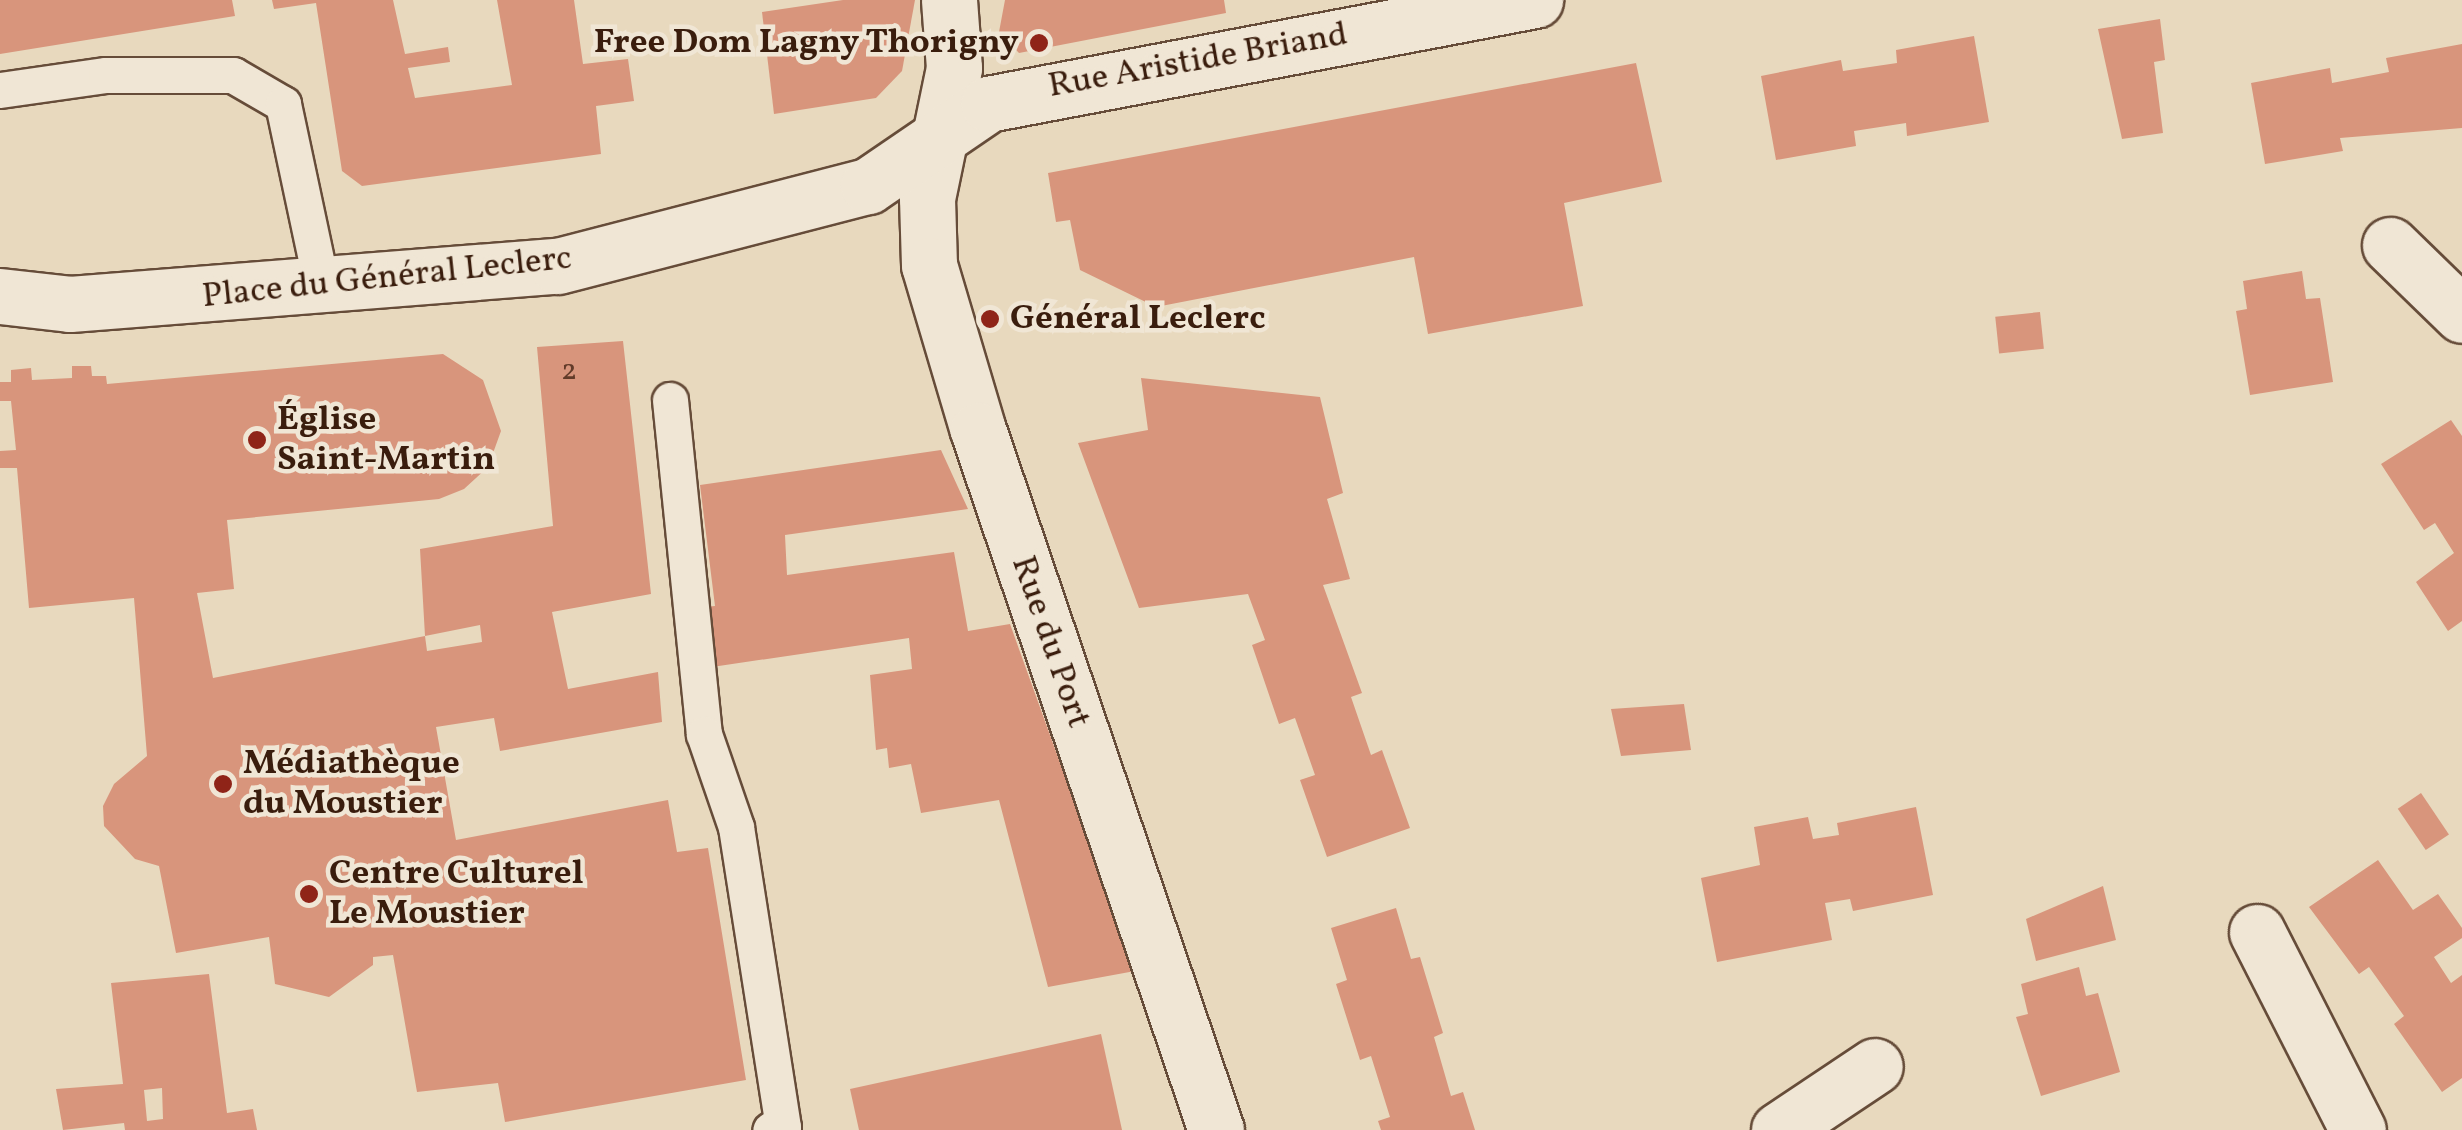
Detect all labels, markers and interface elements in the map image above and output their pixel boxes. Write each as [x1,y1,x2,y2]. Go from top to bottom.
street label: Rue Aristide Briand [1045,14,1351,108]
place label: Free Dom Lagny Thorigny [593,22,1019,64]
marker: Free Dom Lagny Thorigny [1028,32,1050,54]
street label: Place du Général Leclerc [200,238,574,318]
place label: Général Leclerc [1010,298,1265,340]
marker: Général Leclerc [979,308,1001,330]
house number: 2 [561,353,577,389]
place label: Église Saint-Martin [277,399,495,481]
marker: Église Saint-Martin [246,429,268,451]
street label: Rue du Port [1001,551,1099,733]
place label: Médiathèque du Moustier [243,743,460,825]
marker: Médiathèque du Moustier [212,773,234,795]
place label: Centre Culturel Le Moustier [329,853,584,935]
marker: Centre Culturel Le Moustier [298,883,320,905]

